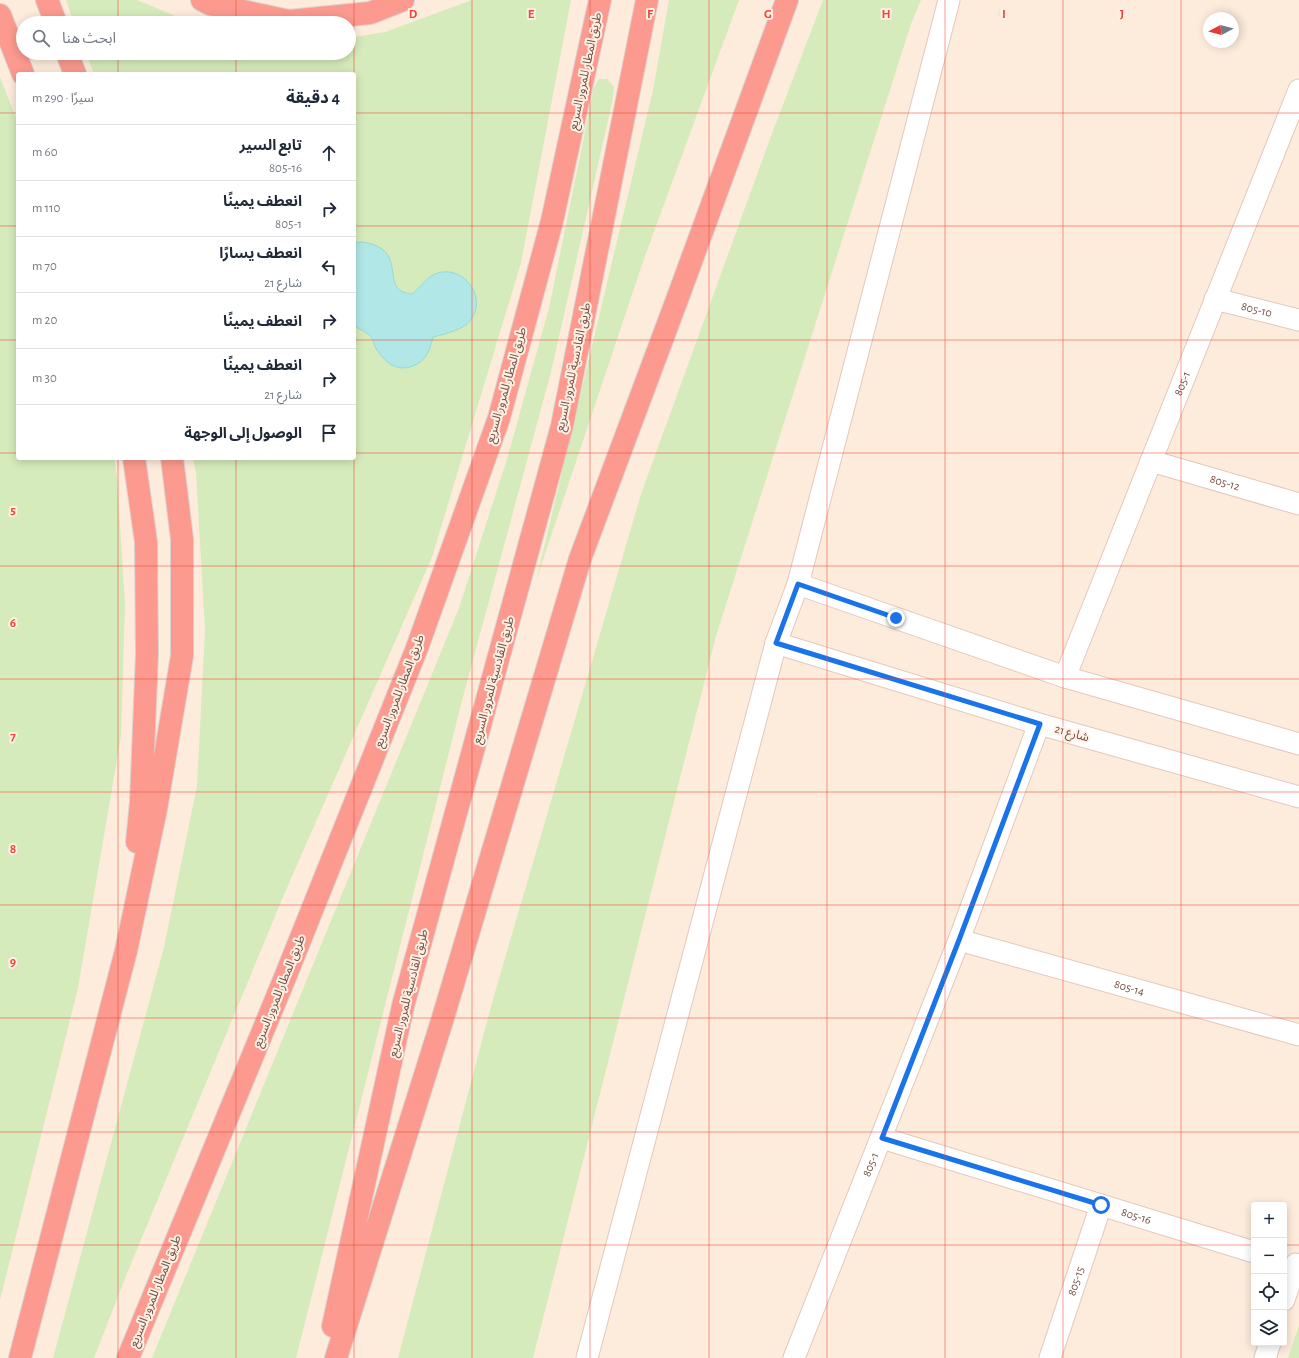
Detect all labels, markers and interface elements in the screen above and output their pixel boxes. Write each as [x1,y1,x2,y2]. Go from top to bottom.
text: D [409,8,418,21]
text: E [528,8,535,21]
text: F [647,8,654,21]
text: G [764,8,772,21]
text: H [881,8,891,21]
text: I [1002,8,1006,21]
text: J [1120,8,1124,21]
street label: طريق المطار للمرور السريع [567,11,606,131]
north arrow [1203,12,1239,48]
search box [16,16,356,60]
icon: search [30,27,52,49]
text: ابحث هنا [62,31,116,46]
text: 4 دقيقة [286,89,340,106]
text: سيرًا · 290 m [32,92,94,105]
text: تابع السير [240,138,302,153]
icon: ahead [318,142,340,164]
text: 60 m [32,146,58,159]
text: 805-16 [269,162,302,175]
text: انعطف يمينًا [223,194,302,209]
icon: right [318,198,340,220]
text: 110 m [32,202,60,215]
text: 805-1 [275,218,302,231]
text: انعطف يسارًا [219,246,302,261]
icon: left [318,256,340,278]
text: 70 m [32,260,57,273]
text: شارع 21 [264,277,302,290]
street label: 805-10 [1240,300,1273,319]
street label: طريق القادسية للمرور السريع [553,302,595,433]
icon: right [318,310,340,332]
text: 20 m [32,314,57,327]
text: انعطف يمينًا [223,314,302,329]
street label: طريق المطار للمرور السريع [484,326,531,445]
text: انعطف يمينًا [223,358,302,373]
icon: right [318,368,340,390]
street label: 805-1 [1172,370,1192,397]
text: 30 m [32,372,57,385]
text: شارع 21 [264,389,302,402]
icon: arrive [318,422,340,444]
text: الوصول إلى الوجهة [184,426,302,441]
street label: 805-12 [1209,472,1242,493]
text: 5 [10,504,16,517]
route end [887,609,905,627]
street label: طريق القادسية للمرور السريع [470,615,519,746]
text: 6 [10,617,16,630]
street label: طريق المطار للمرور السريع [372,633,429,750]
street label: شارع 21 [1053,722,1090,746]
text: 7 [10,730,16,743]
text: 8 [10,843,16,856]
street label: طريق القادسية للمرور السريع [386,928,433,1059]
street label: طريق المطار للمرور السريع [251,933,310,1050]
text: 9 [10,956,16,969]
street label: 805-14 [1113,978,1146,998]
street label: 805-1 [860,1151,881,1178]
route start [1092,1196,1110,1214]
map controls [1251,1202,1287,1346]
button: + [1251,1202,1287,1238]
street label: 805-16 [1120,1206,1153,1226]
street label: طريق المطار للمرور السريع [127,1233,186,1350]
button: − [1251,1238,1287,1274]
street label: 805-15 [1065,1265,1086,1297]
button: locate [1251,1274,1287,1310]
button: layers [1251,1310,1287,1346]

